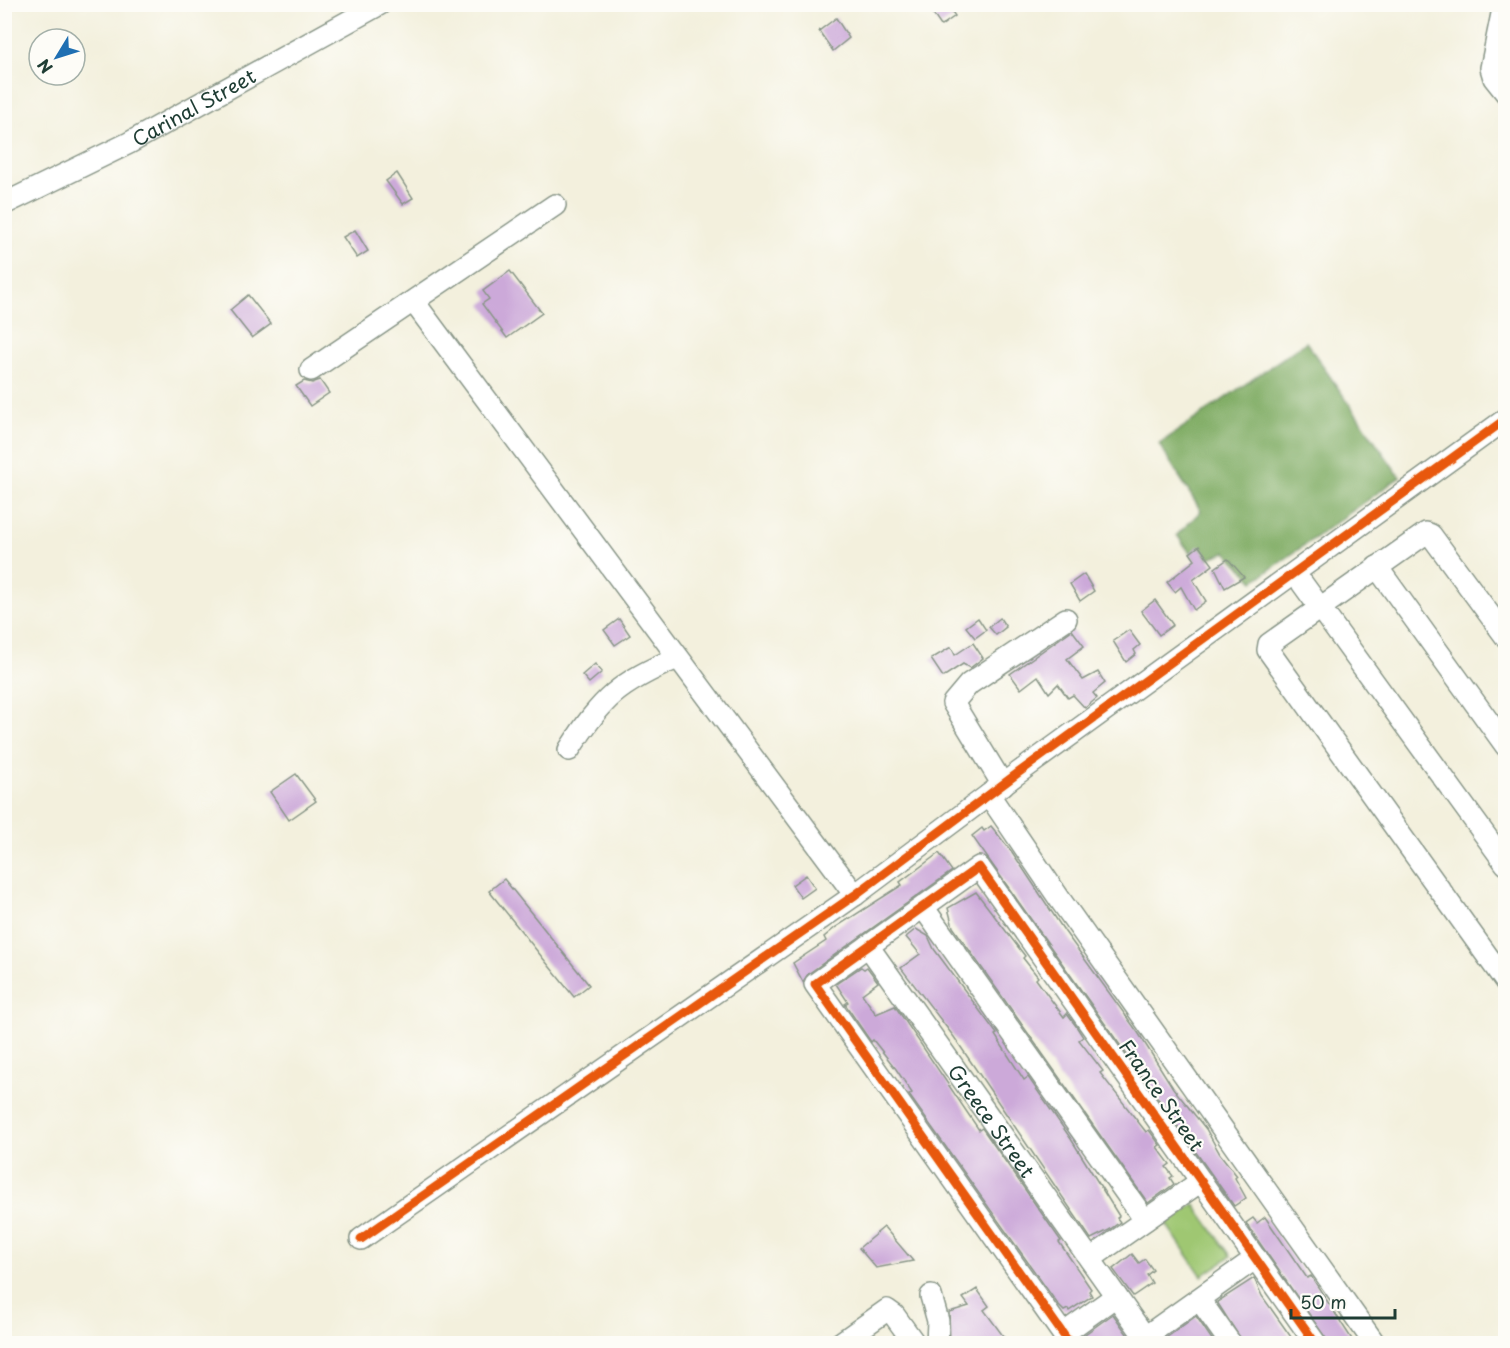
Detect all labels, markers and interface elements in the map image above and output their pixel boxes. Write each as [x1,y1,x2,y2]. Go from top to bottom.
north arrow [27,27,87,87]
text: N [31,54,58,79]
street label: Carinal Street [126,61,261,154]
street label: France Street [1112,1033,1212,1157]
street label: Greece Street [941,1058,1042,1184]
scale bar [1291,1282,1394,1320]
text: 50 m [1300,1288,1347,1315]

